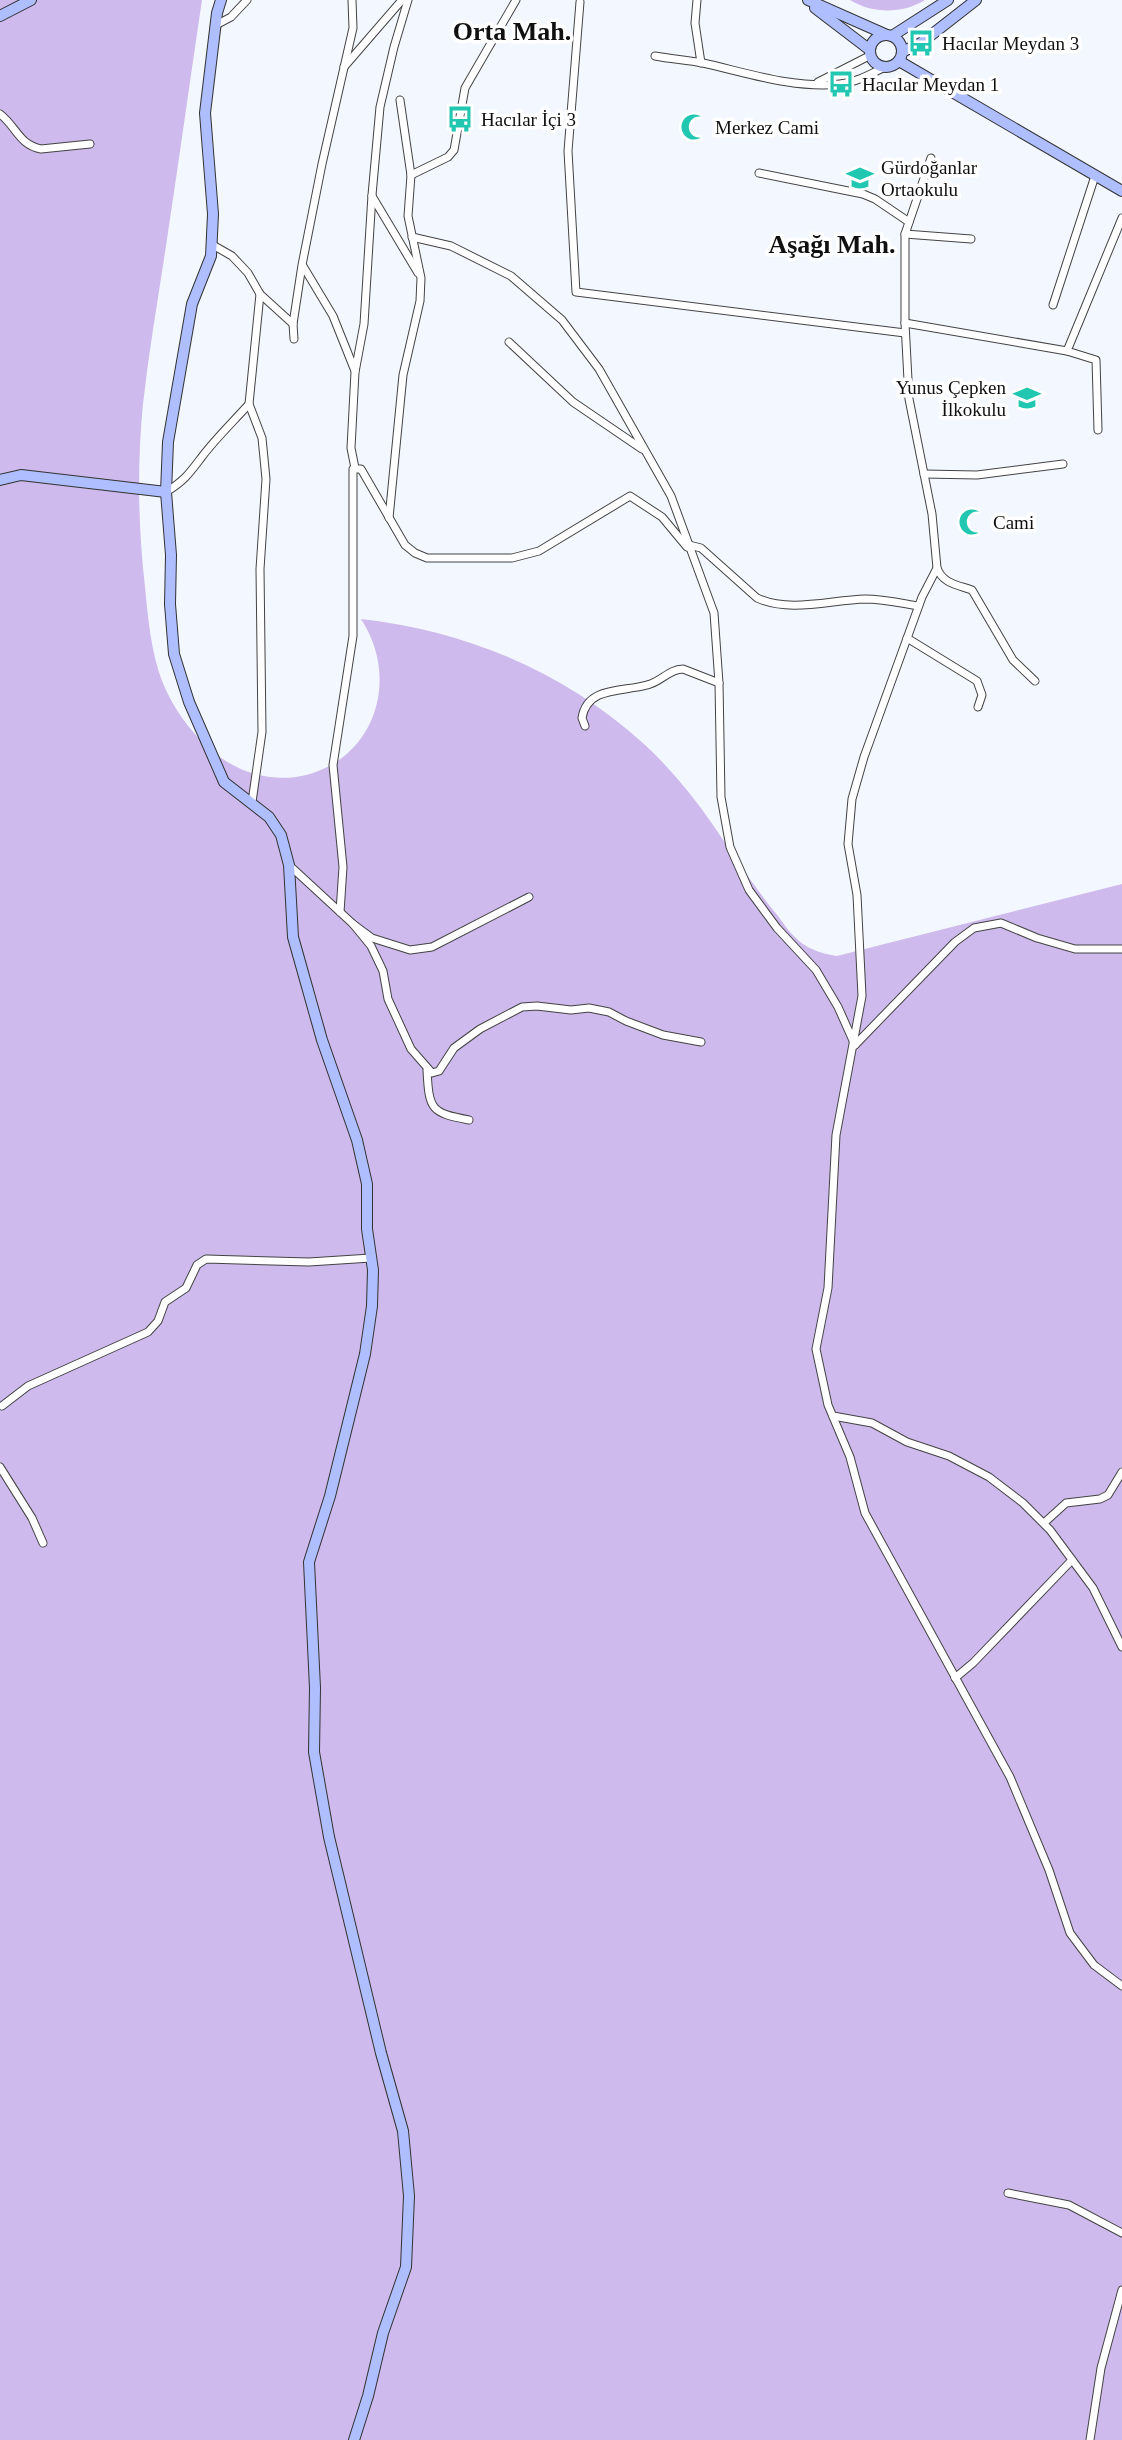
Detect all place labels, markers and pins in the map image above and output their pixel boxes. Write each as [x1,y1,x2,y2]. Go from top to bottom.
bus stop icon: Hacılar Meydan 3 [906,28,936,58]
place label: Hacılar Meydan 3 [942,33,1079,54]
bus stop icon: Hacılar Meydan 1 [826,69,856,99]
place label: Hacılar Meydan 1 [862,74,999,95]
bus stop icon: Hacılar İçi 3 [445,104,475,134]
place label: Hacılar İçi 3 [481,109,576,130]
mosque icon: Merkez Cami [679,112,709,142]
place label: Merkez Cami [715,117,819,138]
place label: Gürdoğanlar Ortaokulu [881,157,978,200]
school or university icon: Gürdoğanlar Ortaokulu [845,163,875,193]
place label: Yunus Çepken İlkokulu [896,377,1006,420]
school or university icon: Yunus Çepken İlkokulu [1012,383,1042,413]
mosque icon: Cami [957,507,987,537]
place label: Cami [993,512,1034,533]

